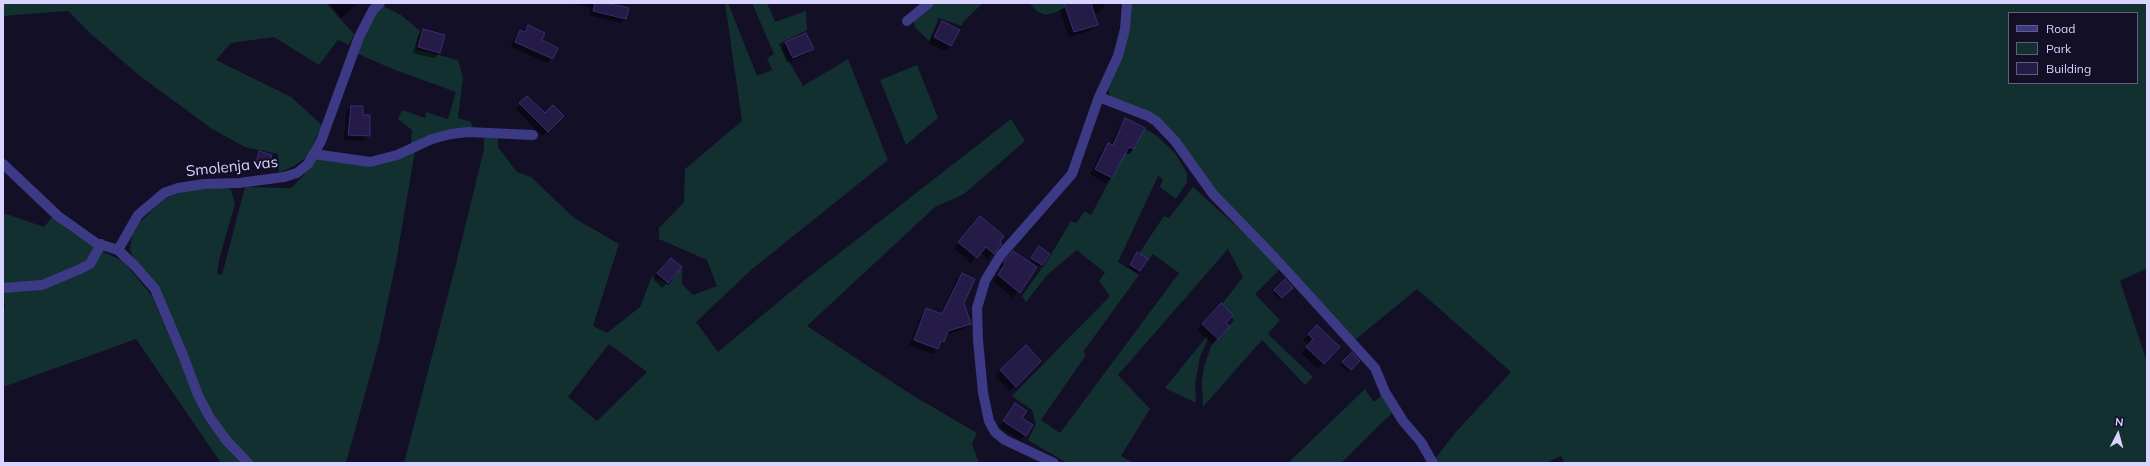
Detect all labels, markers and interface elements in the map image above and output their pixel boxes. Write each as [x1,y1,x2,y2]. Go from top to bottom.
legend [2008,12,2138,84]
text: Road [2046,21,2075,36]
text: Park [2046,41,2071,56]
text: Building [2046,61,2091,76]
street label: Smolenja vas [185,153,279,181]
north arrow [2098,414,2138,454]
text: N [2114,415,2124,429]

